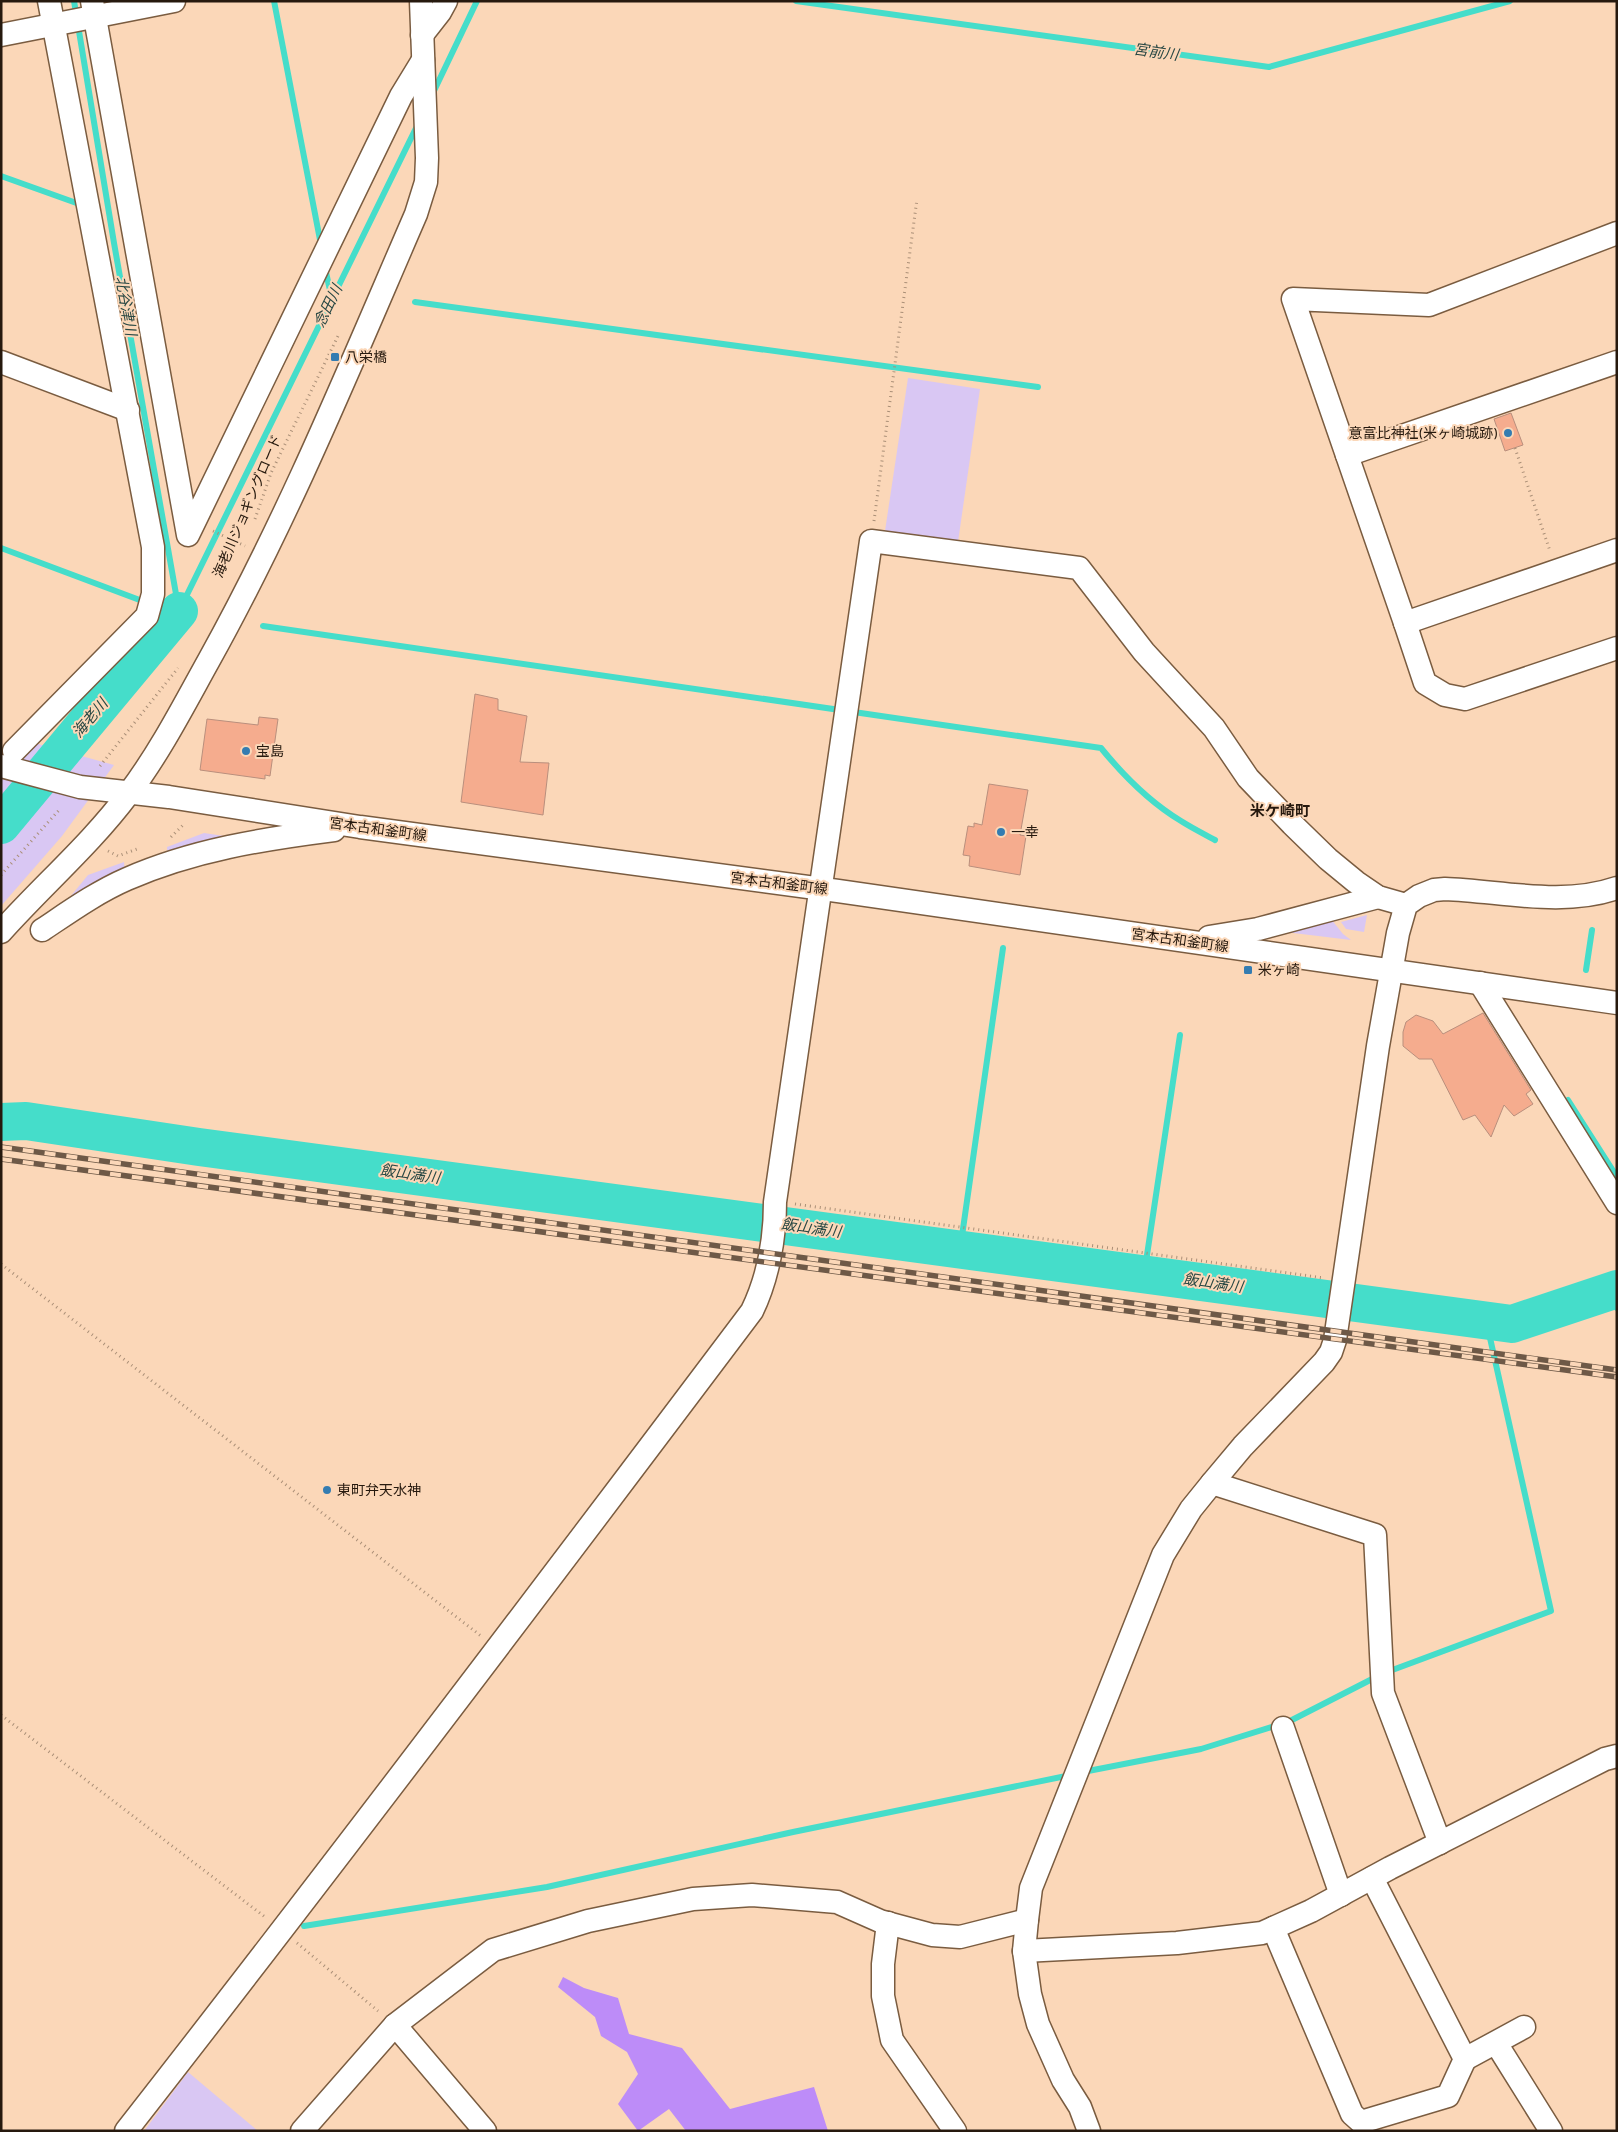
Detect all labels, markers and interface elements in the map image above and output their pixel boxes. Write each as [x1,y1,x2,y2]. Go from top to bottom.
water label: 宮前川 [1132,41,1181,66]
water label: 北谷津川 [110,275,139,339]
water label: 念田川 [311,280,349,331]
place label: 八栄橋 [345,350,387,367]
marker: 八栄橋 [329,351,341,363]
place label: 意富比神社(米ヶ崎城跡) [1348,426,1498,443]
marker: 意富比神社(米ヶ崎城跡) [1502,427,1514,439]
street label: 海老川ジョギングロード [210,432,286,581]
water label: 海老川 [69,694,114,742]
place label: 宝島 [256,744,284,761]
marker: 宝島 [240,745,252,757]
district label: 米ケ崎町 [1250,803,1310,822]
street label: 宮本古和釜町線 [328,815,427,846]
place label: 一幸 [1011,825,1039,842]
marker: 一幸 [995,826,1007,838]
street label: 宮本古和釜町線 [729,870,828,899]
street label: 宮本古和釜町線 [1130,926,1229,957]
place label: 米ヶ崎 [1258,963,1300,980]
marker: 米ヶ崎 [1242,964,1254,976]
water label: 飯山満川 [379,1162,443,1189]
water label: 飯山満川 [780,1216,844,1243]
water label: 飯山満川 [1182,1271,1246,1298]
place label: 東町弁天水神 [337,1482,421,1500]
marker: 東町弁天水神 [321,1484,333,1496]

